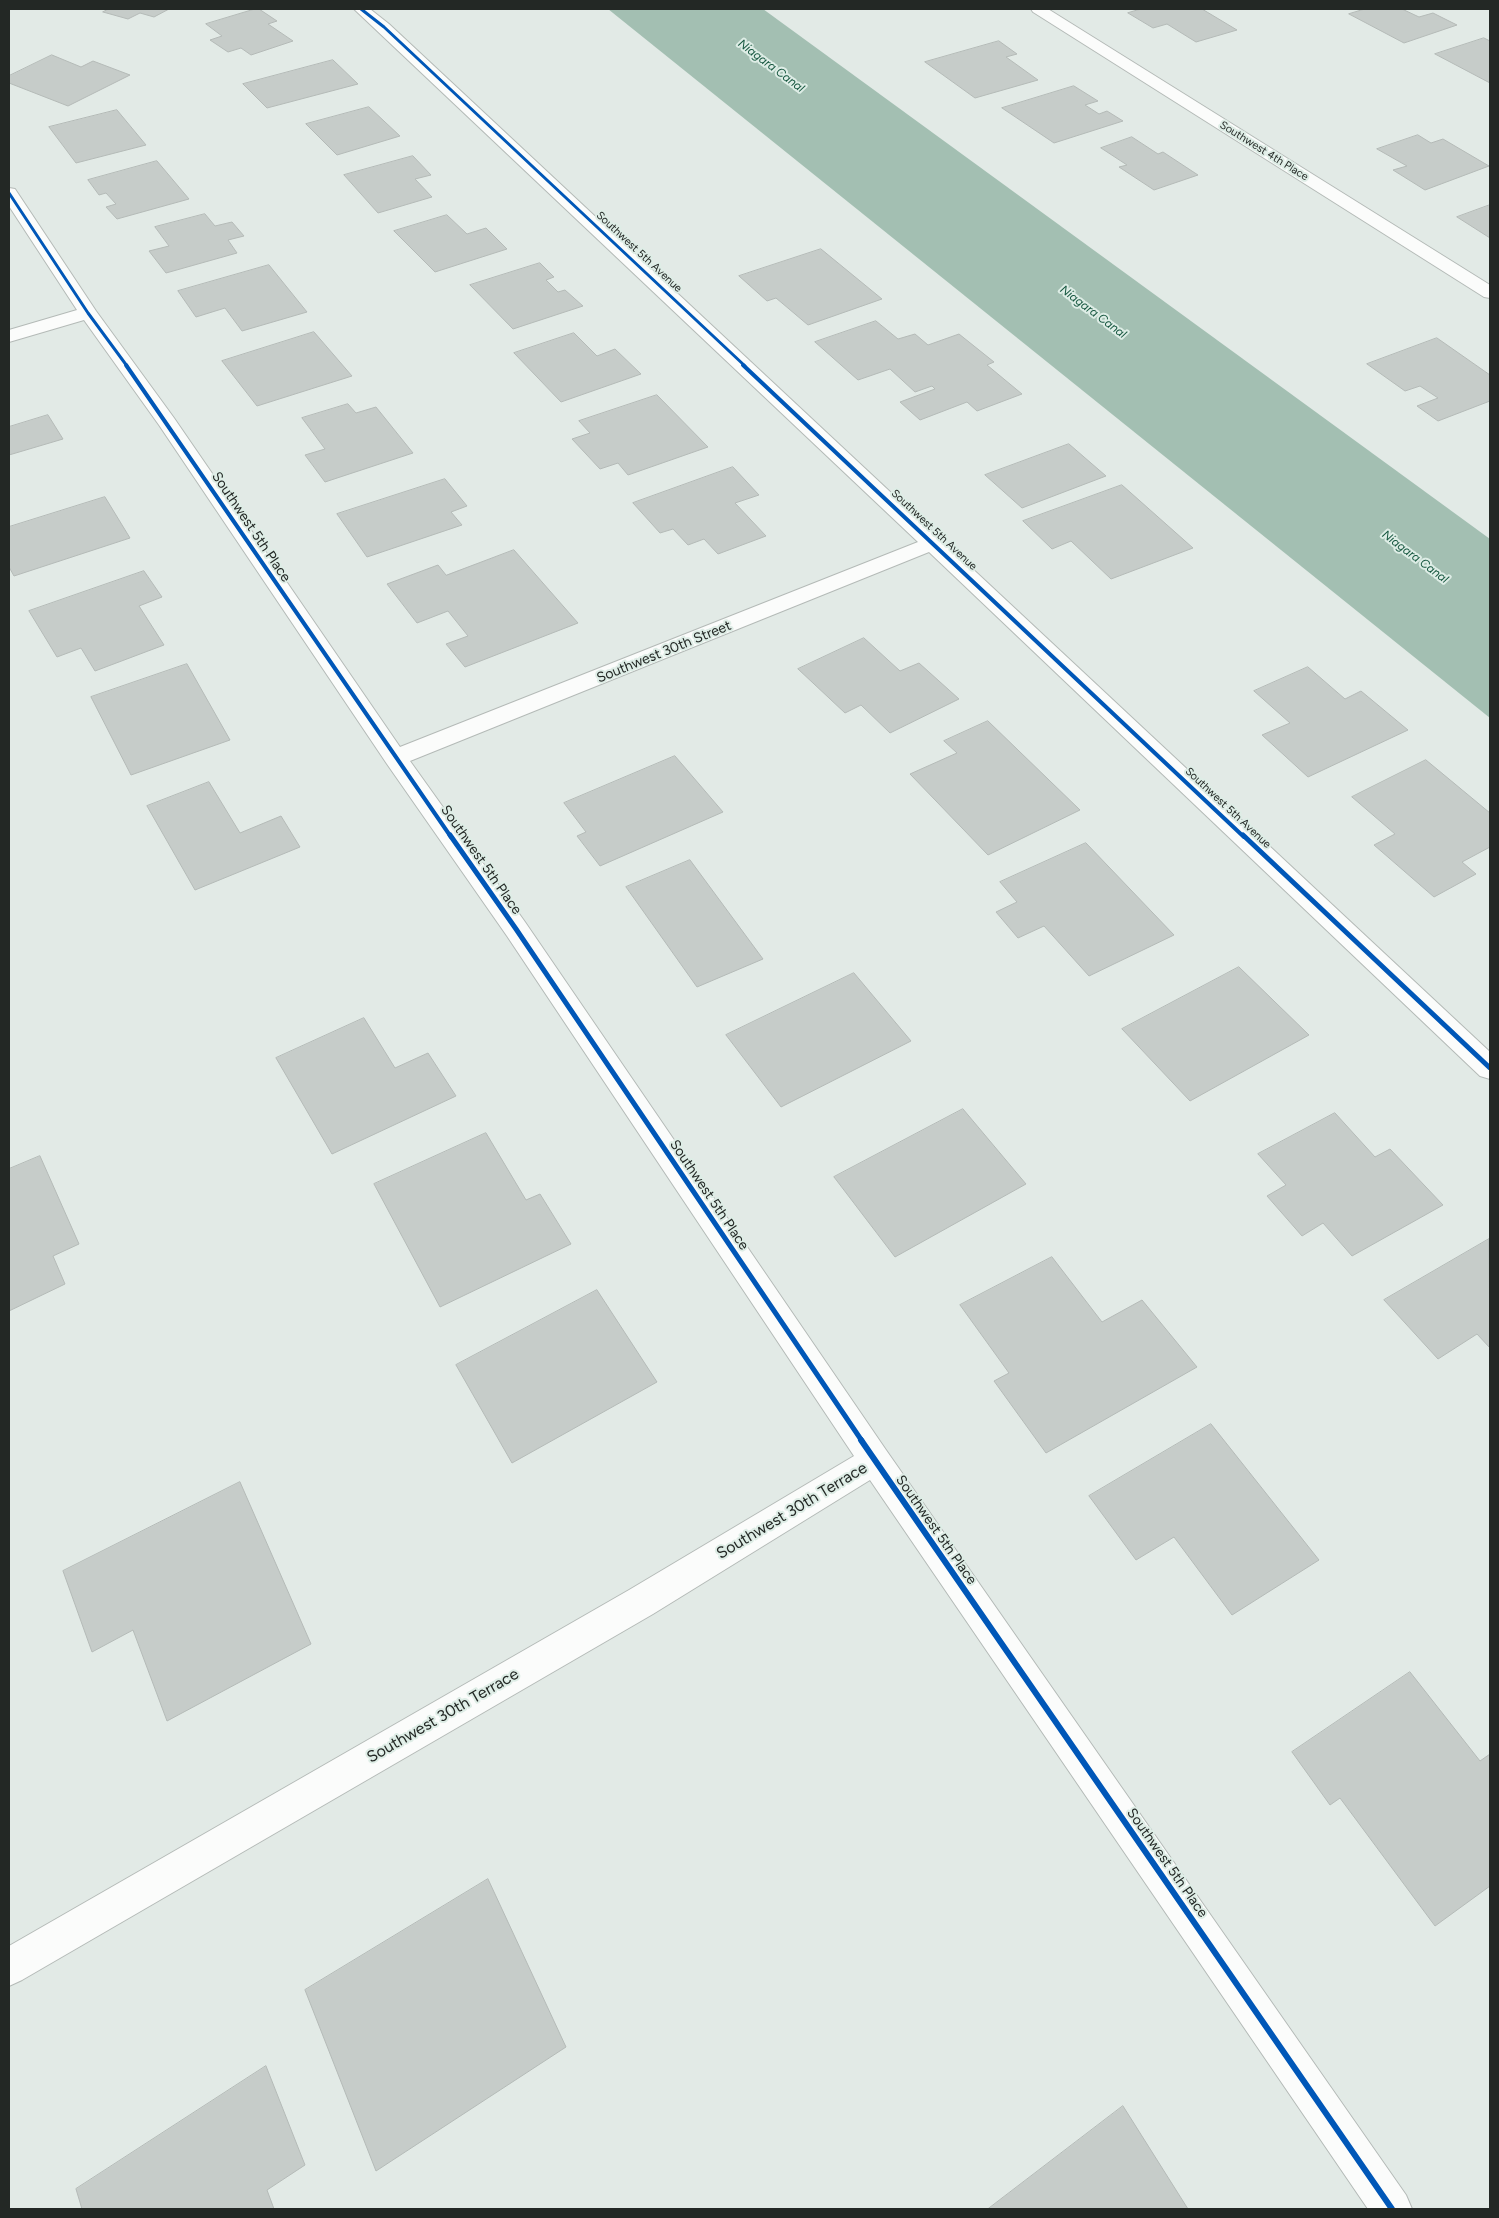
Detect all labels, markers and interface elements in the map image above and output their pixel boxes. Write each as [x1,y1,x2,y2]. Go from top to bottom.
water label: Niagara Canal [735,36,807,96]
street label: Southwest 4th Place [1217,118,1311,184]
street label: Southwest 5th Avenue [593,209,685,295]
water label: Niagara Canal [1057,282,1129,342]
street label: Southwest 5th Place [208,469,294,585]
street label: Southwest 5th Avenue [888,487,980,573]
water label: Niagara Canal [1379,527,1451,587]
street label: Southwest 30th Street [594,617,734,687]
street label: Southwest 5th Avenue [1182,765,1274,851]
street label: Southwest 5th Place [437,802,525,918]
street label: Southwest 5th Place [666,1137,752,1253]
street label: Southwest 30th Terrace [713,1458,871,1564]
street label: Southwest 5th Place [892,1472,980,1588]
street label: Southwest 30th Terrace [364,1665,522,1767]
street label: Southwest 5th Place [1123,1805,1211,1921]

